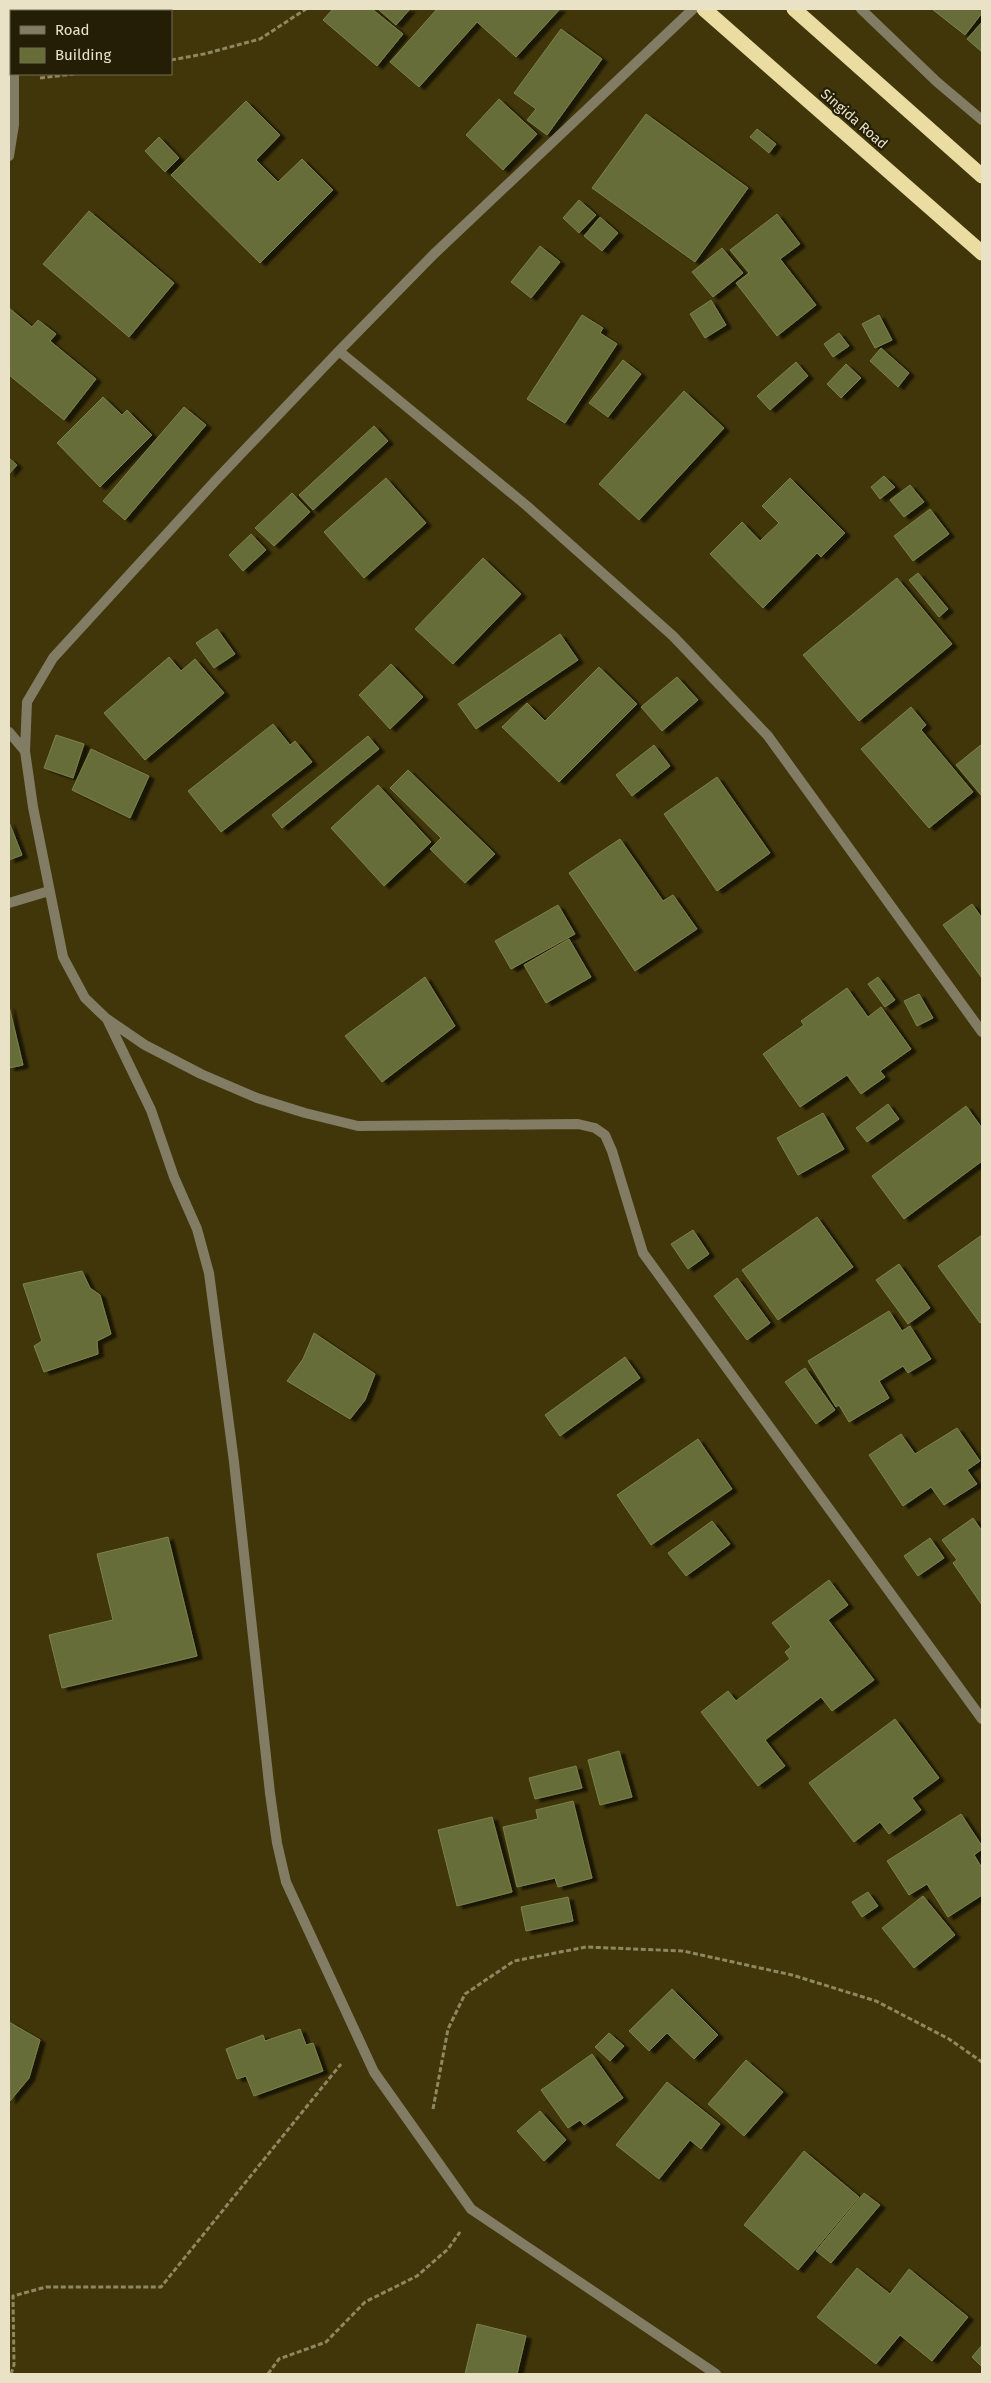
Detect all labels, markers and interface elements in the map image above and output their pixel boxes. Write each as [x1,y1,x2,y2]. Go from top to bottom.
legend [10,10,172,75]
text: Road [55,21,90,39]
text: Building [55,46,111,64]
street label: Singida Road [817,85,891,153]

